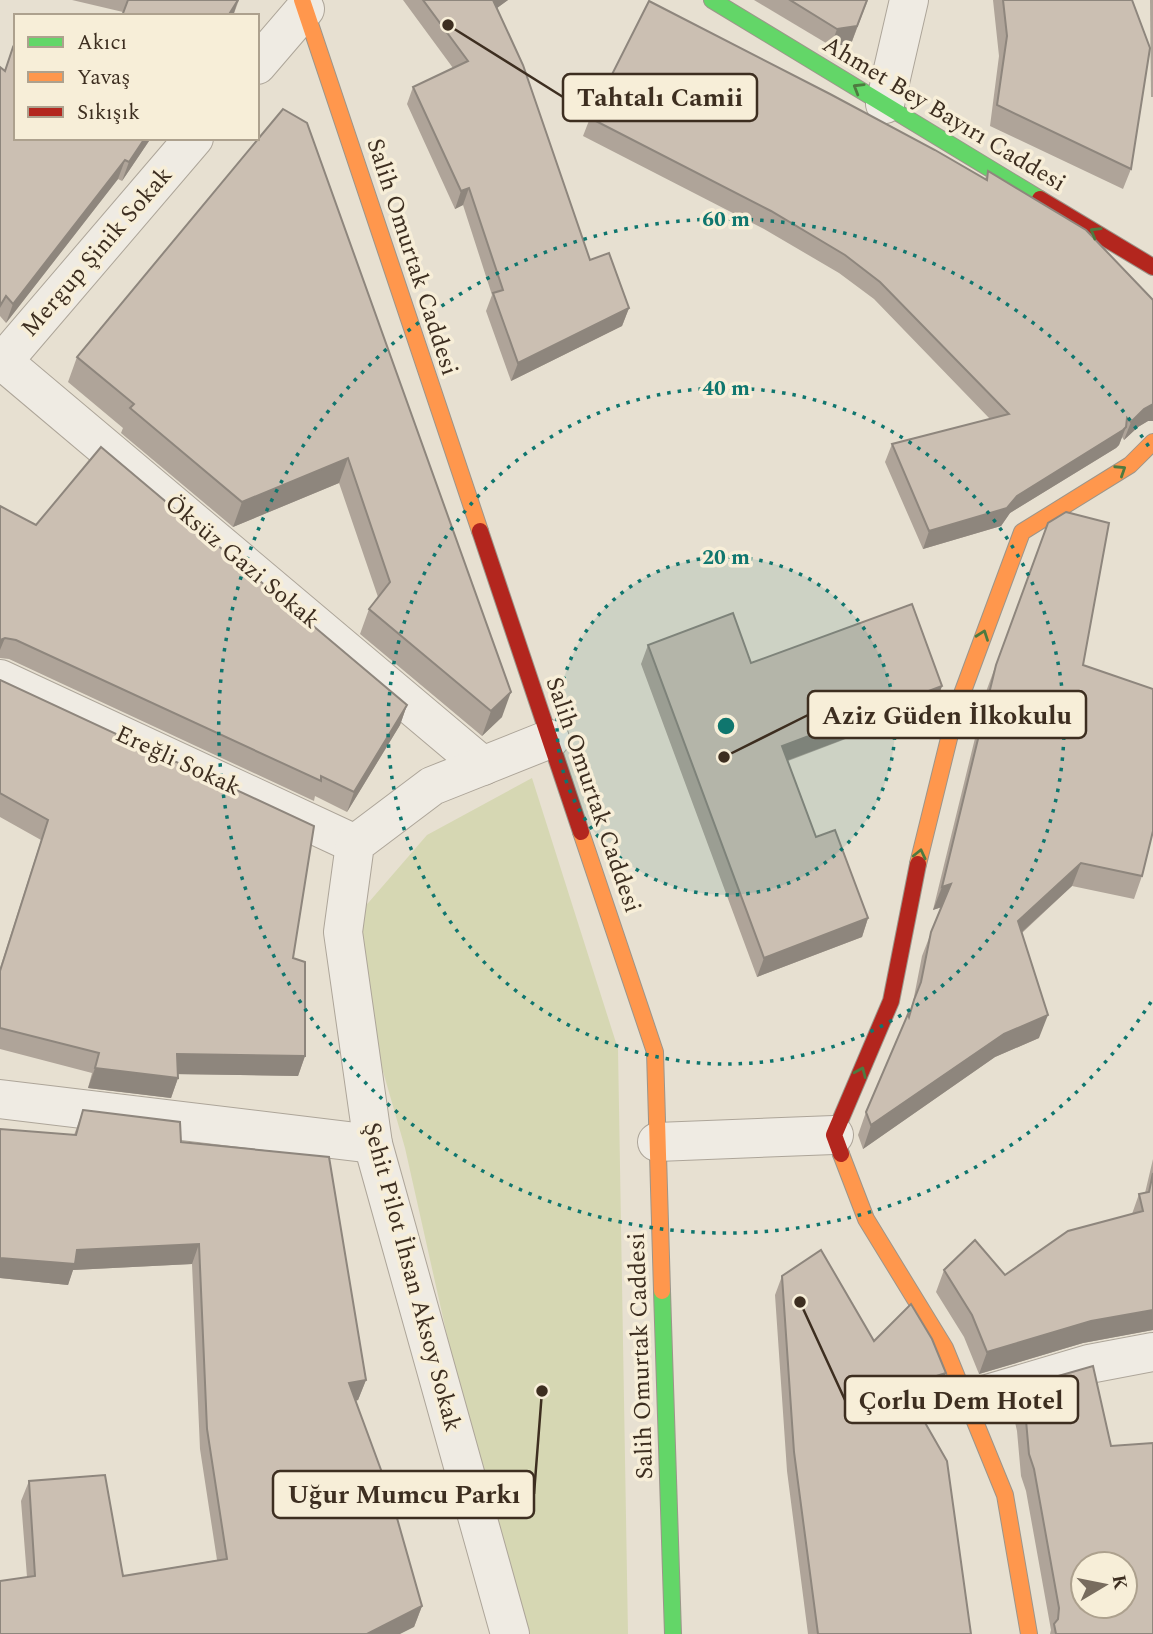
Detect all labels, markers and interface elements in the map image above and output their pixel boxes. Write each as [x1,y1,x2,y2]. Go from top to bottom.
legend [14,14,259,140]
text: Akıcı [77,27,127,59]
street label: Ahmet Bey Bayırı Caddesi [815,27,1073,201]
text: Yavaş [77,62,130,94]
callout: Tahtalı Camii [563,74,757,121]
text: Tahtalı Camii [577,78,743,118]
one-way arrow [853,84,866,97]
text: Sıkışık [77,97,140,129]
street label: Salih Omurtak Caddesi [357,134,467,380]
street label: Mergup Şinik Sokak [13,159,181,345]
text: 60 m [702,204,750,236]
one-way arrow [1089,227,1102,240]
text: 40 m [702,373,750,405]
one-way arrow [1113,466,1126,479]
street label: Öksüz Gazi Sokak [157,486,327,638]
text: 20 m [702,542,750,574]
one-way arrow [975,630,989,642]
street label: Salih Omurtak Caddesi [536,672,650,918]
callout: Aziz Güden İlkokulu [808,691,1086,738]
text: Aziz Güden İlkokulu [822,696,1072,736]
centre of rings [714,714,738,738]
street label: Ereğli Sokak [109,716,247,806]
one-way arrow [912,848,926,860]
one-way arrow [853,1067,867,1079]
street label: Şehit Pilot İhsan Aksoy Sokak [353,1118,471,1436]
street label: Salih Omurtak Caddesi [619,1232,663,1480]
callout: Çorlu Dem Hotel [845,1376,1078,1423]
text: Çorlu Dem Hotel [858,1381,1064,1421]
callout: Uğur Mumcu Parkı [273,1471,534,1518]
text: Uğur Mumcu Parkı [287,1475,521,1515]
north arrow [1069,1550,1139,1620]
text: K [1104,1573,1135,1592]

